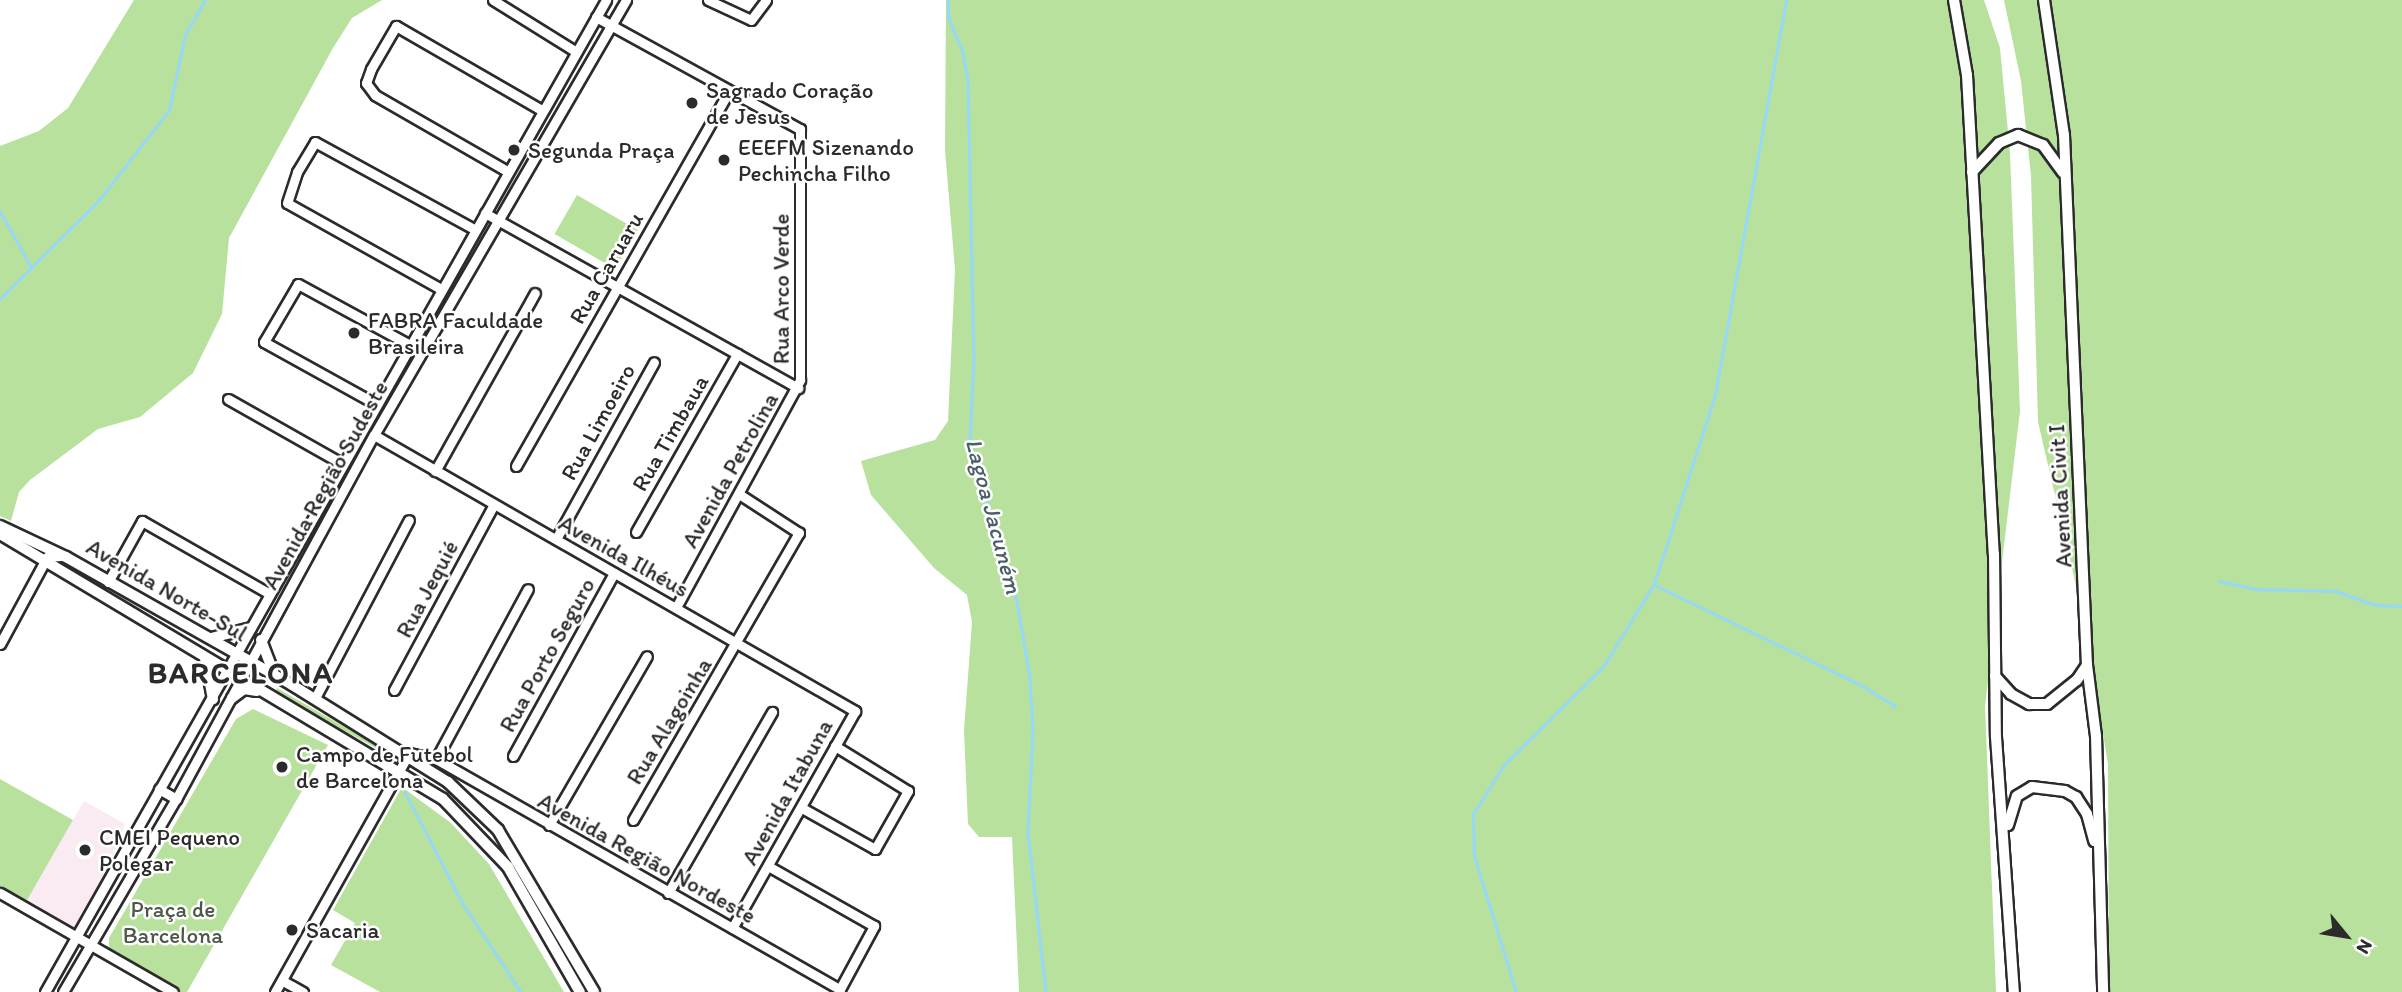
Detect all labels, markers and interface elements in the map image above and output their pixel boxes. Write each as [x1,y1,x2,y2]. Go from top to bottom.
place label: Sagrado Coração de Jesus [706,76,874,130]
marker: Sagrado Coração de Jesus [684,95,700,111]
place label: EEEFM Sizenando Pechincha Filho [738,133,914,187]
place label: Segunda Praça [528,136,674,164]
marker: Segunda Praça [506,142,522,158]
marker: EEEFM Sizenando Pechincha Filho [716,152,732,168]
street label: Rua Caruaru [563,207,649,329]
street label: Rua Arco Verde [767,214,795,364]
place label: FABRA Faculdade Brasileira [368,306,543,360]
marker: FABRA Faculdade Brasileira [346,325,362,341]
street label: Rua Limoeiro [555,359,641,485]
street label: Rua Timbaua [626,370,714,496]
street label: Avenida Região Sudeste [256,376,394,594]
street label: Avenida Petrolina [676,387,784,553]
street label: Avenida Civit I [2042,424,2078,568]
water label: Lagoa Jacuném [959,435,1029,597]
street label: Avenida Ilhéus [554,509,694,603]
street label: Avenida Norte-Sul [82,533,252,647]
street label: Rua Jequié [390,536,464,642]
street label: Rua Porto Seguro [494,574,600,736]
street label: Rua Alagoinha [620,653,718,789]
district label: BARCELONA [148,655,334,691]
street label: Avenida Itabuna [736,714,838,870]
place label: Campo de Futebol de Barcelona [296,740,473,794]
marker: Campo de Futebol de Barcelona [274,759,290,775]
street label: Avenida Região Nordeste [533,787,761,929]
place label: CMEI Pequeno Polegar [99,823,239,877]
marker: CMEI Pequeno Polegar [77,842,93,858]
park label: Praça de Barcelona [123,895,223,949]
north arrow [2311,901,2381,971]
place label: Sacaria [306,916,380,944]
marker: Sacaria [284,922,300,938]
text: N [2351,935,2378,958]

